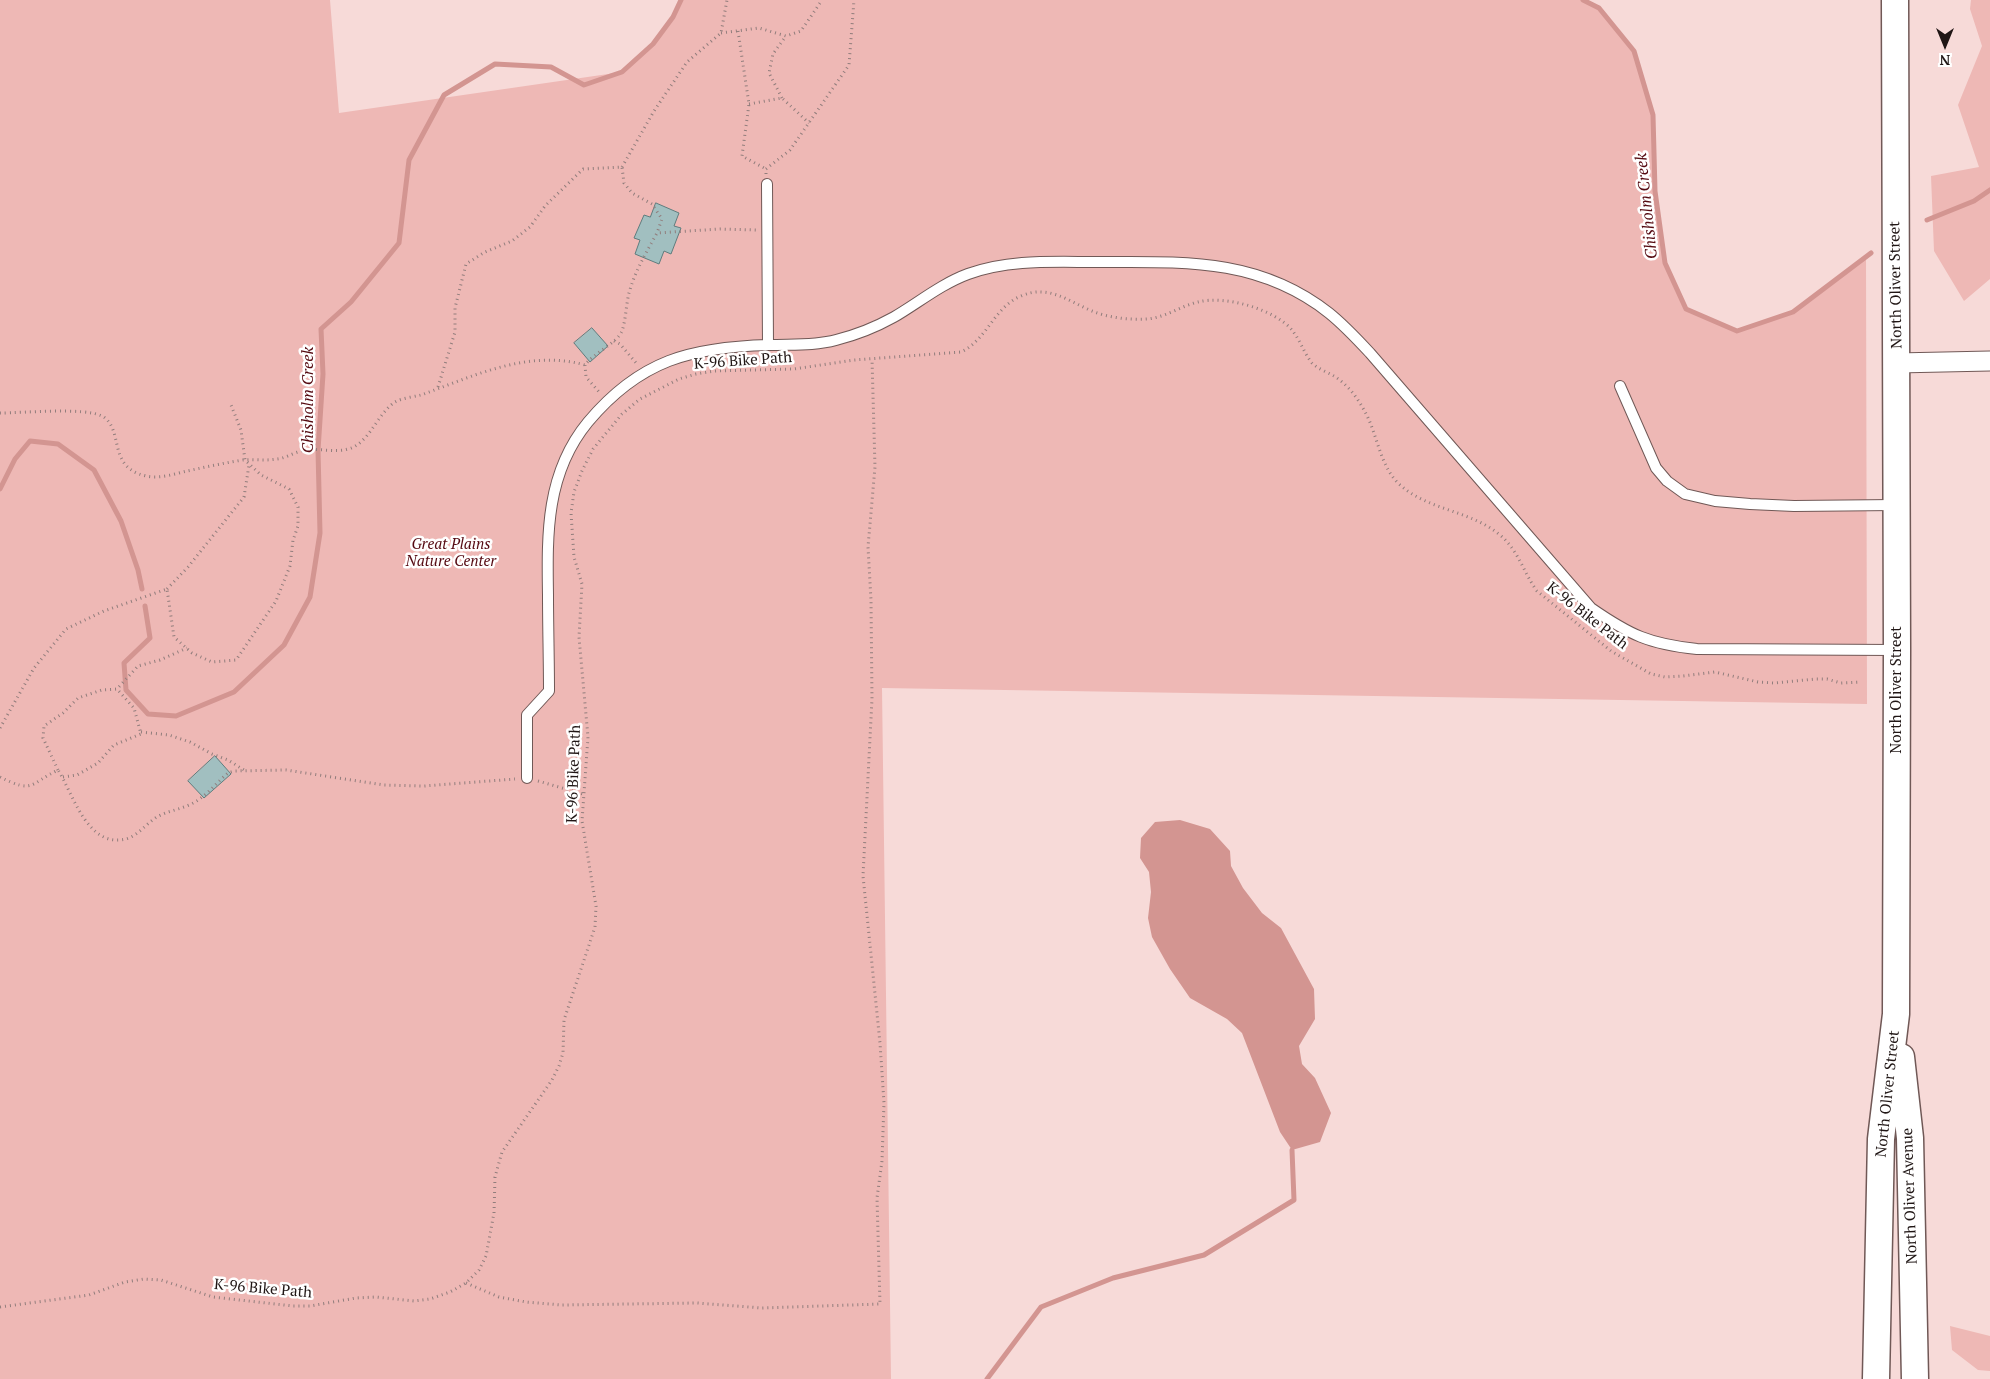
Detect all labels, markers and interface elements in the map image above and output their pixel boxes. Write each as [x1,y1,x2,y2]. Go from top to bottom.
north arrow [1920,20,1970,70]
text: N [1940,51,1950,70]
water label: Chisholm Creek [1632,152,1662,260]
street label: North Oliver Street [1886,221,1906,349]
water label: Chisholm Creek [298,347,318,453]
street label: K-96 Bike Path [693,349,793,373]
park label: Great Plains Nature Center [406,536,496,571]
street label: K-96 Bike Path [1543,579,1631,653]
street label: North Oliver Street [1888,626,1906,754]
street label: K-96 Bike Path [563,725,585,823]
street label: North Oliver Street [1872,1030,1904,1158]
street label: North Oliver Avenue [1899,1127,1921,1265]
street label: K-96 Bike Path [213,1276,313,1302]

